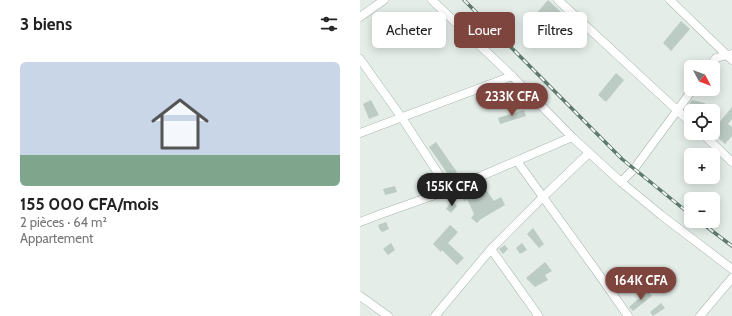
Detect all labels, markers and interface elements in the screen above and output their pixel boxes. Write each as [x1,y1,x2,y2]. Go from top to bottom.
chip: Acheter [372,12,446,48]
chip: Louer [454,12,515,48]
chip: Filtres [523,12,587,48]
icon: filters [318,13,340,35]
text: 3 biens [20,14,72,34]
north arrow [684,60,720,96]
map controls [684,60,720,228]
pin: 233K CFA [471,83,553,117]
icon: home [144,88,216,160]
text: 233K CFA [485,88,539,104]
button: locate [684,104,720,140]
button: + [684,148,720,184]
pin: 155K CFA [411,173,493,207]
text: 155K CFA [426,178,478,194]
button: − [684,192,720,228]
text: 155 000 CFA/mois [20,194,159,214]
text: 2 pièces · 64 m² [20,214,107,230]
text: Appartement [20,230,93,246]
pin: 164K CFA [600,267,682,301]
text: 164K CFA [614,272,668,288]

